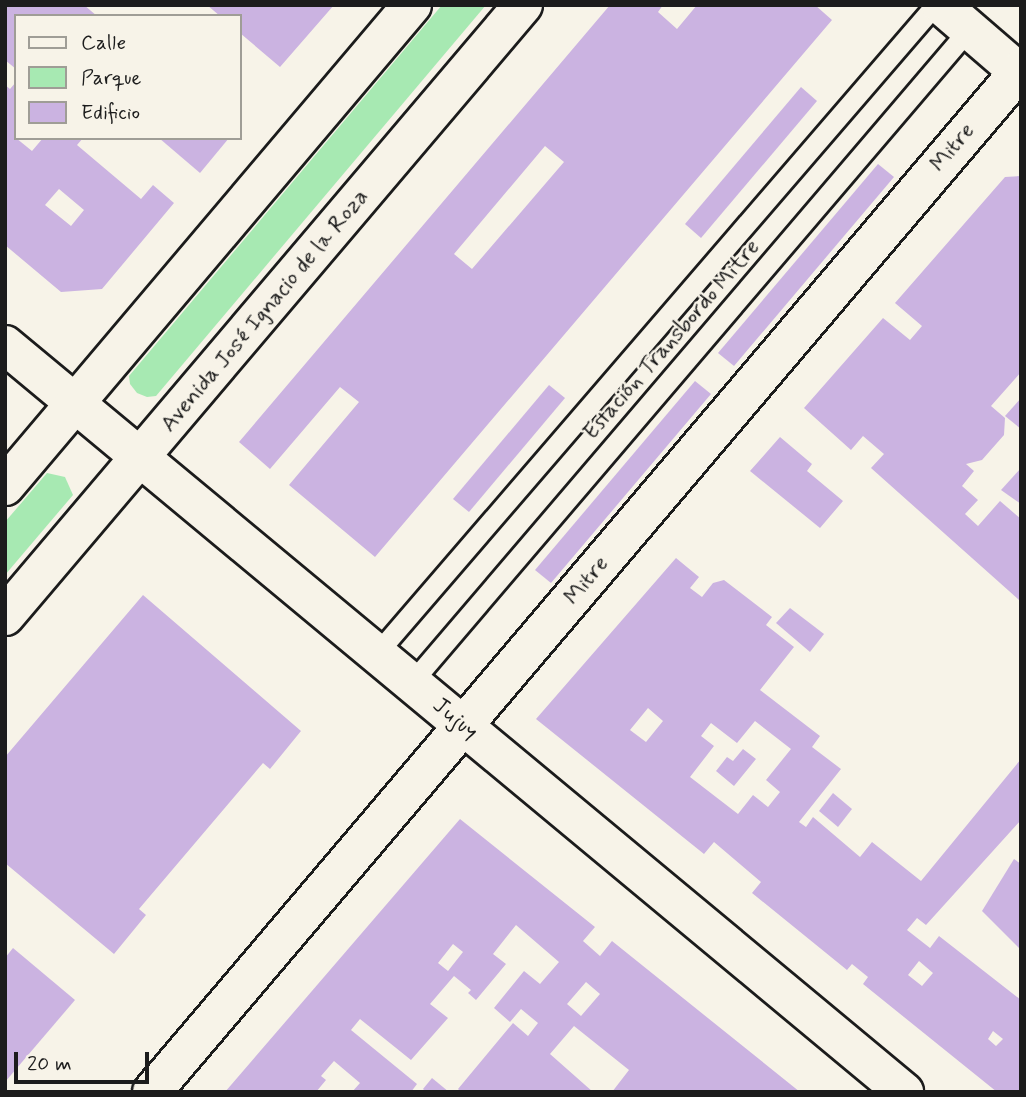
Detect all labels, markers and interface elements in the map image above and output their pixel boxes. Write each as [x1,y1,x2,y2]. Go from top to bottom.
legend [14,14,242,140]
text: Calle [81,29,126,57]
text: Parque [81,64,141,92]
text: Edificio [81,99,140,127]
street label: Mitre [925,118,981,178]
street label: Avenida José Ignacio de la Roza [156,185,374,437]
street label: Estación Transbordo Mitre [577,234,767,446]
street label: Mitre [559,551,615,611]
street label: Jujuy [427,692,483,746]
scale bar [18,1038,152,1082]
text: 20 m [27,1050,72,1078]

